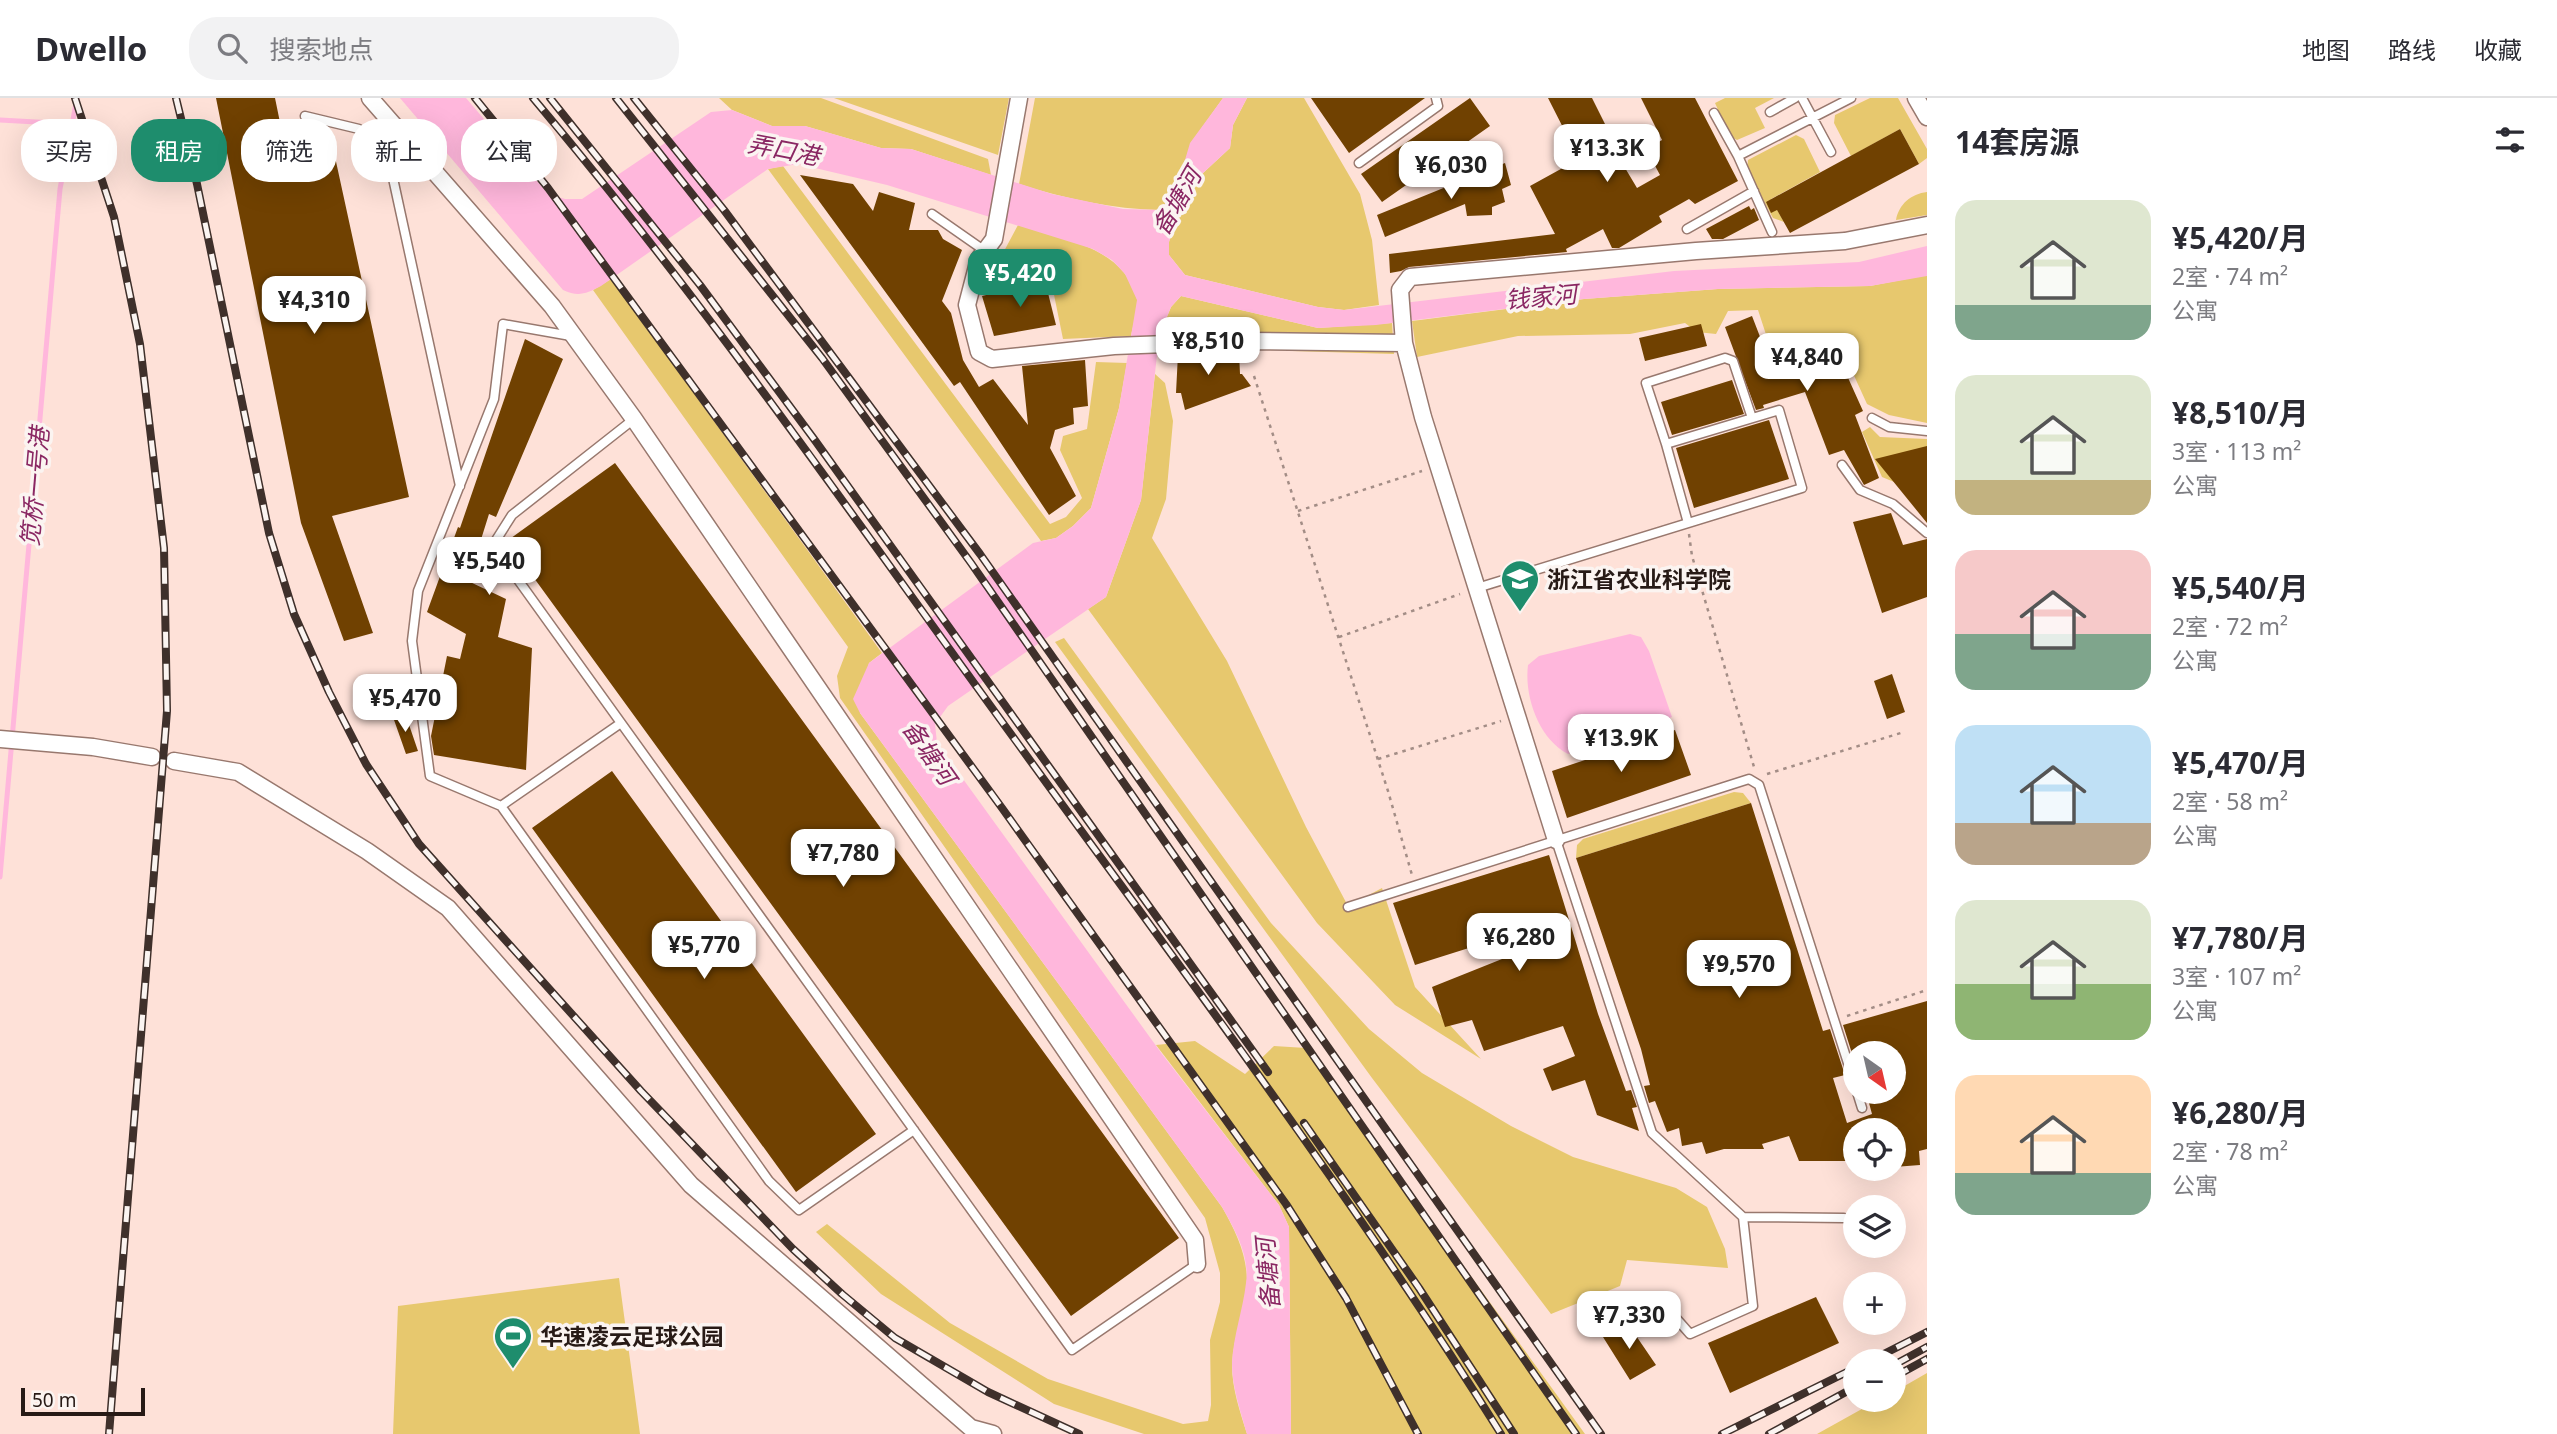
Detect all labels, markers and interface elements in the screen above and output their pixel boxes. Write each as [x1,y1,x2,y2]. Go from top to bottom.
search box [189,17,679,80]
text: Dwello [35,26,147,71]
icon: search [213,29,251,67]
text: 搜索地点 [269,31,373,67]
text: 地图 [2302,33,2350,66]
text: 路线 [2388,33,2436,66]
text: 收藏 [2474,33,2522,66]
chip: 买房 [21,119,117,182]
chip: 租房 [131,119,227,182]
chip: 筛选 [241,119,337,182]
chip: 新上 [351,119,447,182]
chip: 公寓 [461,119,557,182]
text: 14套房源 [1955,121,2079,162]
icon: filters [2491,121,2529,159]
pin: ¥13.3K [1550,125,1664,184]
water label: 弄口港 [746,126,825,173]
text: ¥13.3K [1570,131,1644,163]
pin: ¥6,030 [1394,141,1508,201]
text: ¥6,030 [1415,148,1487,180]
water label: 备塘河 [1144,158,1210,240]
text: ¥5,420/月 [2172,217,2309,258]
icon: home [2011,228,2095,312]
pin: ¥5,420 [963,250,1077,309]
text: ¥5,420 [984,256,1056,288]
text: 2室 · 74 m² [2172,260,2288,292]
pin: ¥4,310 [257,276,371,336]
water label: 钱家河 [1504,276,1582,316]
text: ¥4,310 [278,283,350,315]
text: 公寓 [2172,294,2218,326]
pin: ¥8,510 [1151,317,1265,377]
text: ¥8,510 [1172,324,1244,356]
pin: ¥4,840 [1750,334,1864,393]
text: ¥4,840 [1771,340,1843,372]
text: ¥8,510/月 [2172,392,2309,433]
icon: home [2011,403,2095,487]
water label: 笕桥一号港 [12,423,56,548]
text: 3室 · 113 m² [2172,435,2301,467]
text: 公寓 [2172,469,2218,501]
pin: ¥5,540 [432,538,546,597]
text: ¥5,540 [453,544,525,576]
school or university icon: 浙江省农业科学院 [1499,558,1541,613]
place label: 浙江省农业科学院 [1547,563,1731,595]
text: ¥5,540/月 [2172,567,2309,608]
icon: home [2011,578,2095,662]
text: 2室 · 72 m² [2172,610,2288,642]
text: 公寓 [2172,644,2218,676]
pin: ¥5,470 [348,674,462,734]
text: ¥5,470 [369,681,441,713]
water label: 备塘河 [896,713,966,794]
pin: ¥13.9K [1564,714,1678,774]
text: ¥13.9K [1584,721,1658,753]
text: ¥5,470/月 [2172,742,2309,783]
icon: home [2011,753,2095,837]
text: 2室 · 58 m² [2172,785,2288,817]
text: 公寓 [2172,819,2218,851]
pin: ¥7,780 [786,830,900,889]
text: ¥7,780 [807,836,879,868]
pin: ¥6,280 [1462,914,1576,973]
text: ¥7,780/月 [2172,917,2309,958]
text: ¥6,280 [1483,920,1555,952]
pin: ¥5,770 [647,922,761,981]
text: ¥5,770 [668,928,740,960]
icon: home [2011,928,2095,1012]
pin: ¥9,570 [1682,940,1796,1000]
text: ¥9,570 [1703,947,1775,979]
text: 3室 · 107 m² [2172,960,2301,992]
text: 公寓 [2172,994,2218,1026]
north arrow [1843,1041,1906,1104]
map controls [1843,1041,1906,1412]
text: ¥6,280/月 [2172,1092,2309,1133]
icon: home [2011,1103,2095,1187]
button: locate [1843,1118,1906,1181]
text: 2室 · 78 m² [2172,1135,2288,1167]
text: 公寓 [2172,1169,2218,1201]
button: layers [1843,1195,1906,1258]
water label: 备塘河 [1247,1233,1287,1311]
button: + [1843,1272,1906,1335]
pin: ¥7,330 [1572,1292,1686,1351]
text: ¥7,330 [1593,1298,1665,1330]
sports icon: 华速凌云足球公园 [492,1315,534,1370]
place label: 华速凌云足球公园 [540,1320,724,1352]
button: − [1843,1349,1906,1412]
scale bar [21,1385,145,1417]
text: 50 m [32,1387,76,1413]

